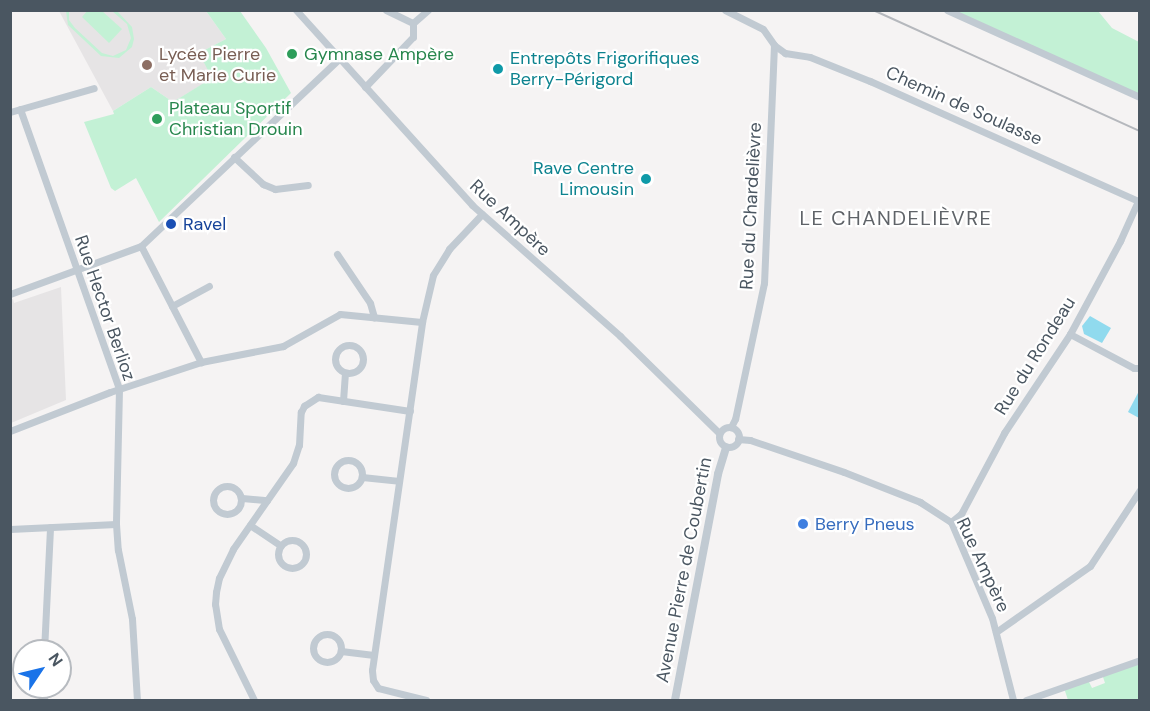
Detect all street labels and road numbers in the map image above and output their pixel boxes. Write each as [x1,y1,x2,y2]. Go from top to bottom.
street label: Chemin de Soulasse [883,62,1045,150]
street label: Rue du Chardelièvre [736,122,766,290]
street label: Rue Ampère [465,175,555,261]
street label: Rue Hector Berlioz [70,232,140,384]
street label: Rue du Rondeau [990,293,1080,419]
street label: Avenue Pierre de Coubertin [652,456,716,684]
street label: Rue Ampère [952,514,1014,616]

